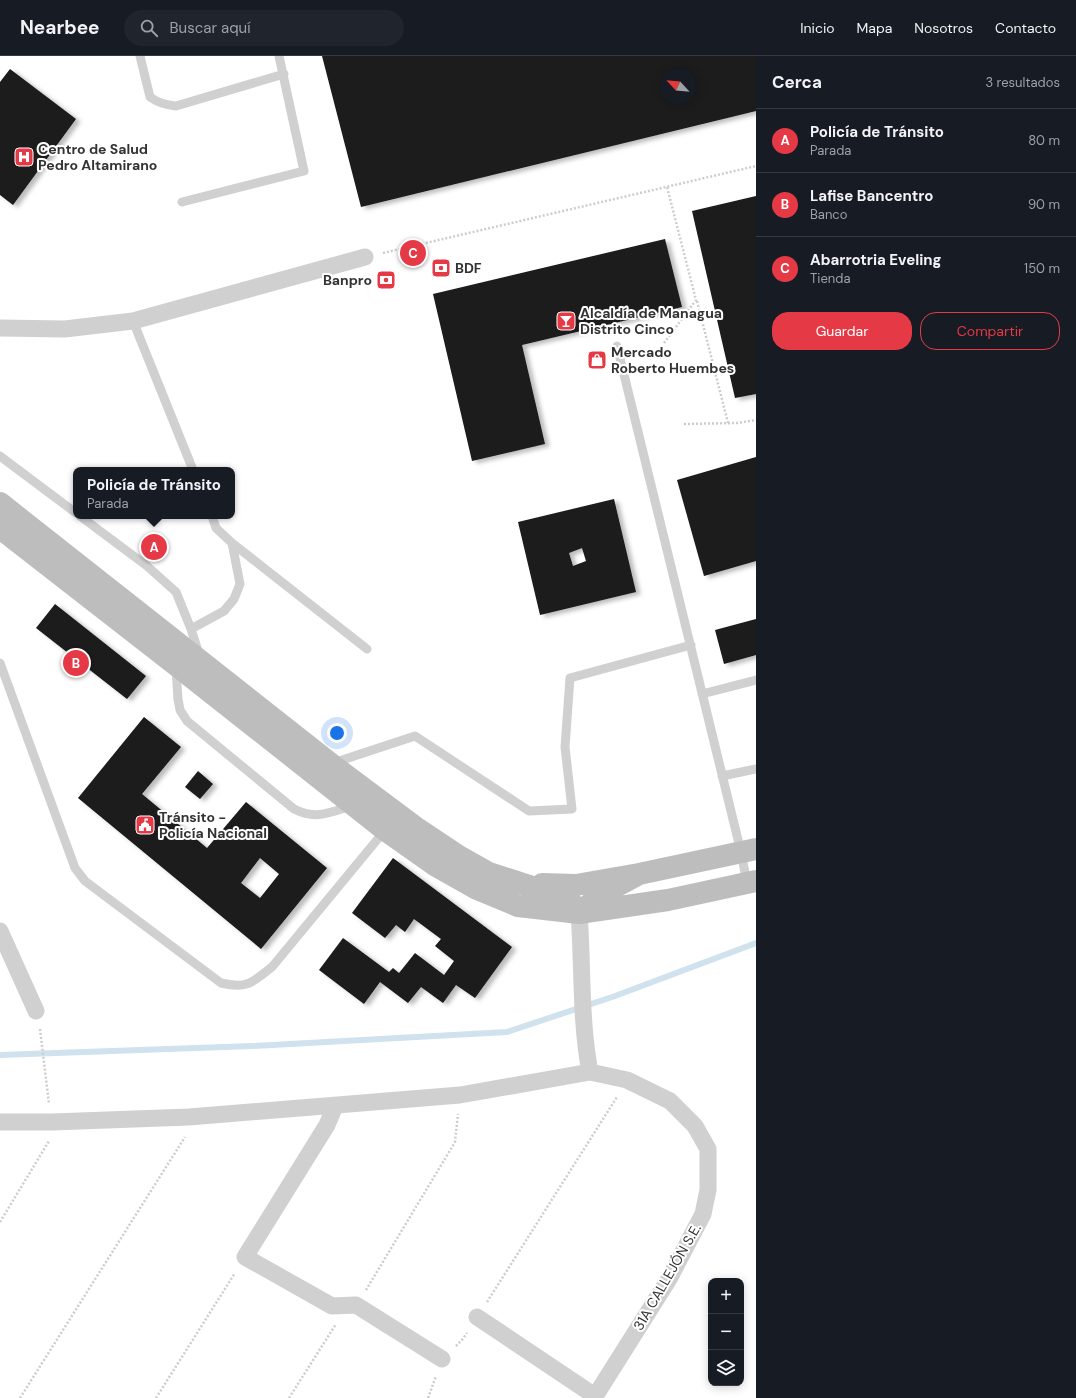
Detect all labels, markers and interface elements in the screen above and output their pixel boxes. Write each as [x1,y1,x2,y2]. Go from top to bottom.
search box [124,10,404,46]
text: Nearbee [20,15,100,40]
icon: search [138,17,160,39]
text: Buscar aquí [170,18,250,38]
text: Inicio [800,19,835,37]
text: Mapa [857,19,892,37]
text: Nosotros [914,19,973,37]
text: Contacto [995,19,1056,37]
north arrow [660,68,696,104]
text: Cerca [772,71,822,93]
text: 3 resultados [985,74,1060,91]
text: Policía de Tránsito [810,122,944,142]
text: A [780,132,790,149]
text: 80 m [1028,132,1060,149]
place label: Centro de Salud Pedro Altamirano [38,140,157,174]
text: Parada [810,142,851,159]
hospital icon: Centro de Salud Pedro Altamirano [13,146,35,168]
text: Lafise Bancentro [810,186,934,206]
text: B [781,196,789,213]
text: 90 m [1028,196,1060,213]
text: Banco [810,206,848,223]
pin: C [400,238,426,268]
text: Abarrotria Eveling [810,250,942,270]
bank icon: BDF [430,257,452,279]
place label: BDF [455,259,482,277]
text: C [780,260,790,277]
text: 150 m [1024,260,1060,277]
bank icon: Banpro [375,269,397,291]
text: Tienda [810,270,850,287]
place label: Banpro [323,271,372,289]
place label: Alcaldía de Managua Distrito Cinco [580,304,722,338]
bar icon: Alcaldía de Managua Distrito Cinco [555,310,577,332]
button: Guardar [772,312,912,350]
button: Compartir [920,312,1060,350]
place label: Mercado Roberto Huembes [611,343,734,377]
shop icon: Mercado Roberto Huembes [586,349,608,371]
popup [73,467,235,519]
text: Policía de Tránsito [87,475,221,495]
text: Parada [87,495,128,512]
pin: A [141,532,167,562]
pin: B [63,648,89,678]
your location [327,723,347,743]
place label: Tránsito - Policía Nacional [159,808,267,842]
public building icon: Tránsito - Policía Nacional [134,814,156,836]
street label: 31A CALLEJÓN S.E. [629,1220,705,1333]
map controls [708,1278,744,1386]
button: + [708,1278,744,1314]
button: − [708,1314,744,1350]
button: layers [708,1350,744,1386]

